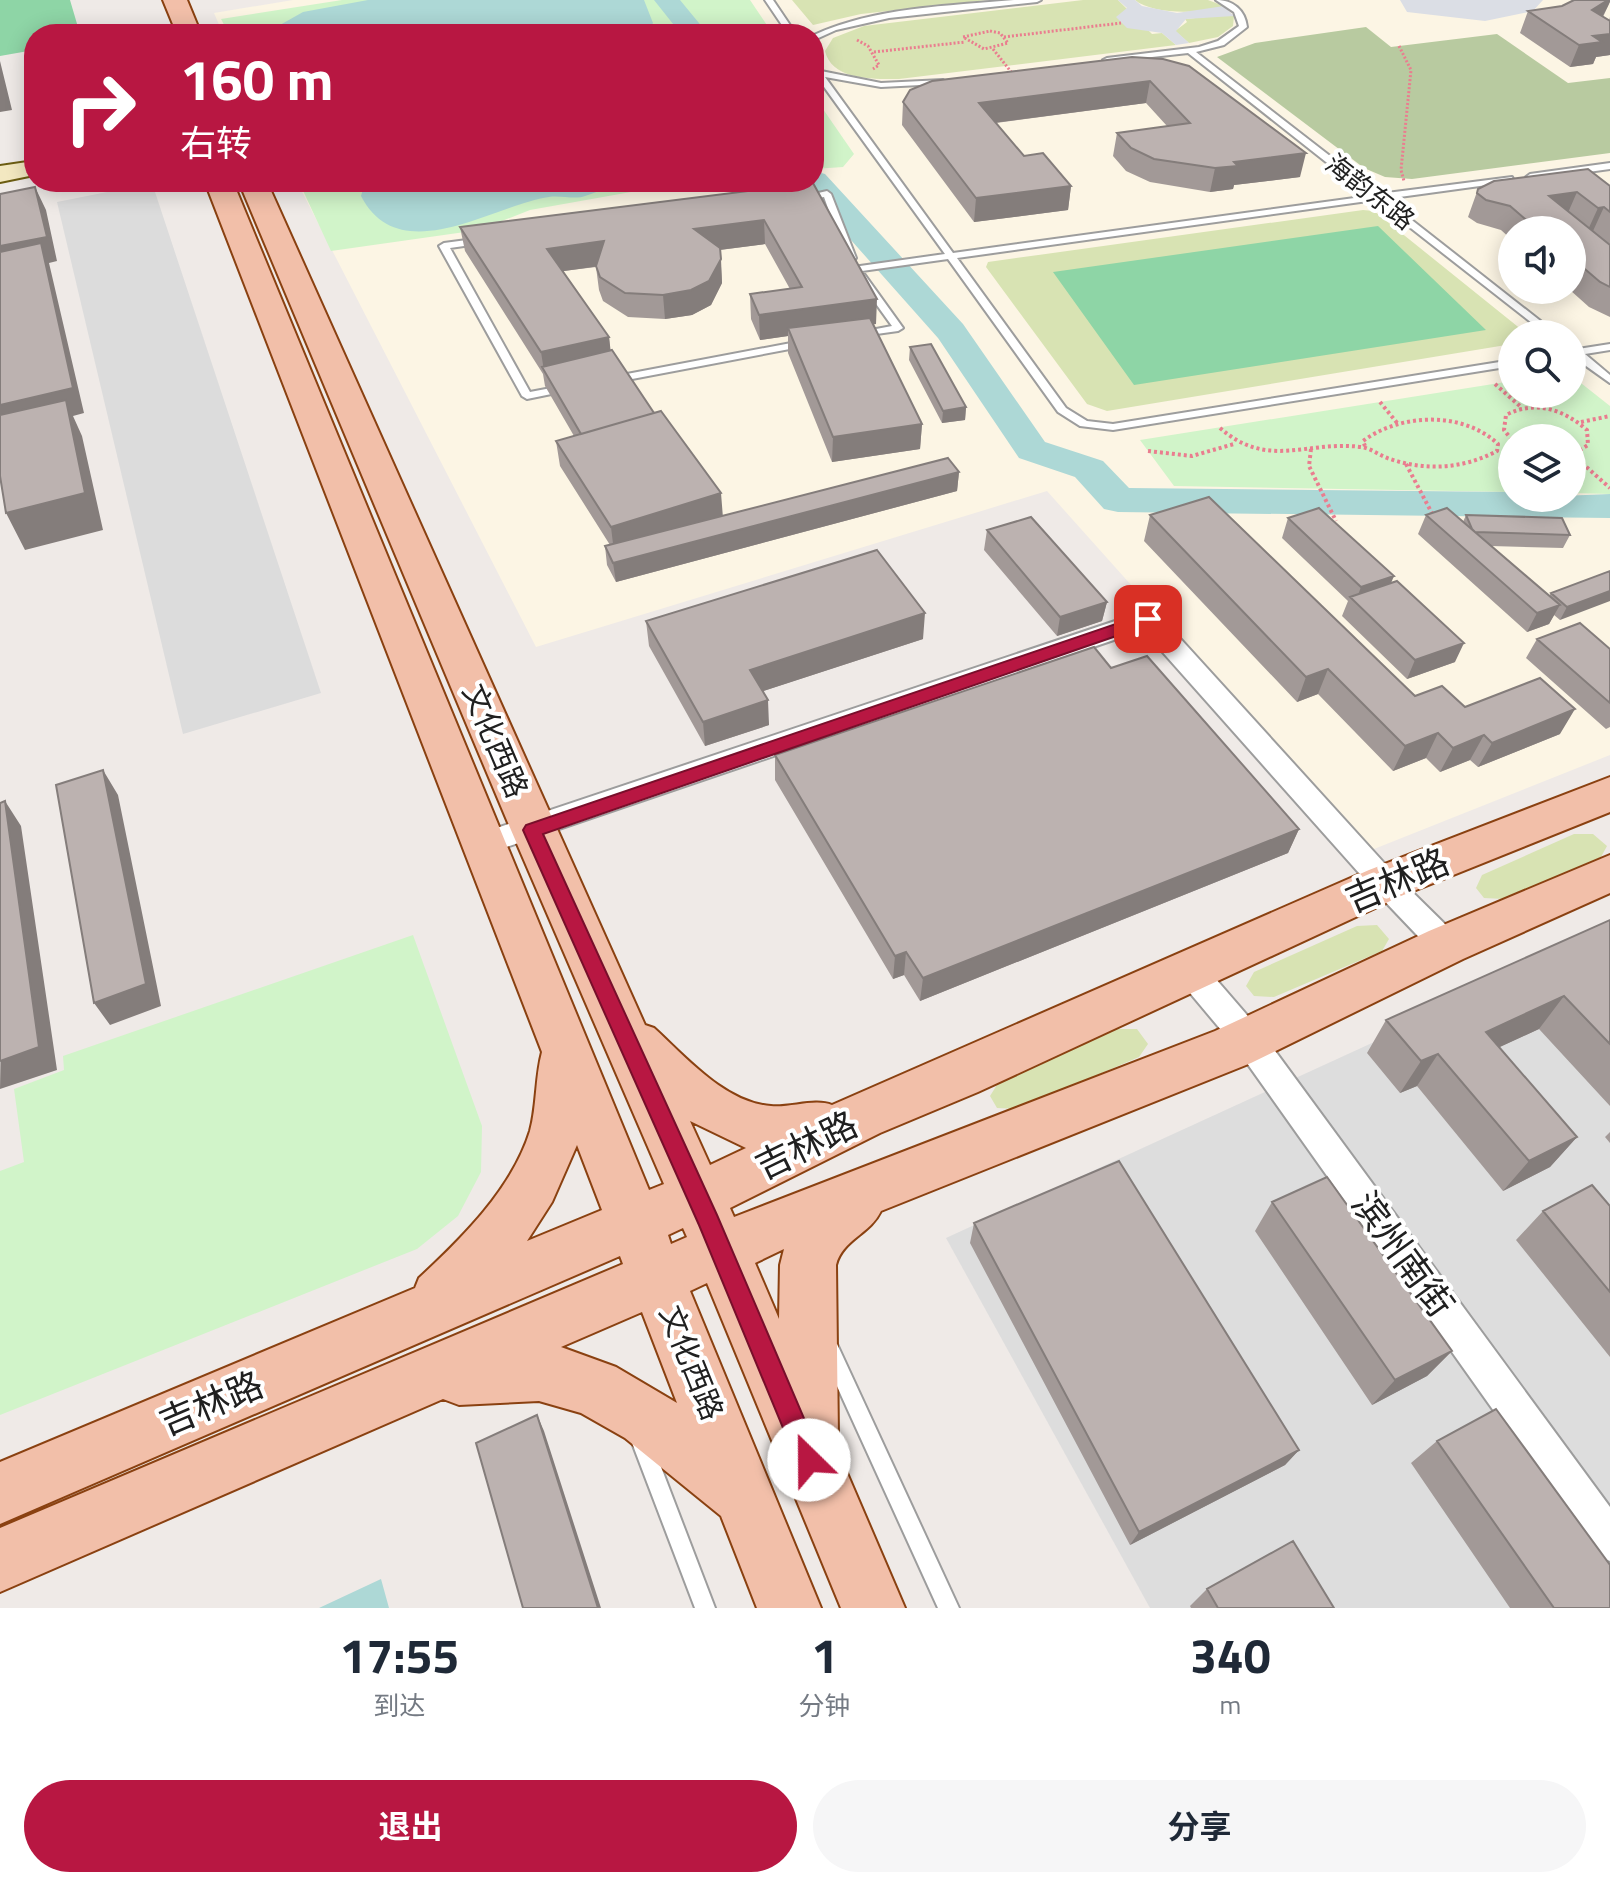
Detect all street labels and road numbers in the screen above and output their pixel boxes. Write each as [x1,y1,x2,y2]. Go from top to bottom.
street label: 海韵东路 [1317,144,1423,239]
street label: 文化西路 [451,676,541,805]
street label: 吉林路 [1336,833,1457,926]
street label: 吉林路 [745,1096,866,1193]
street label: 滨州南街 [1339,1179,1468,1328]
street label: 文化西路 [648,1298,736,1427]
street label: 吉林路 [150,1356,271,1449]

